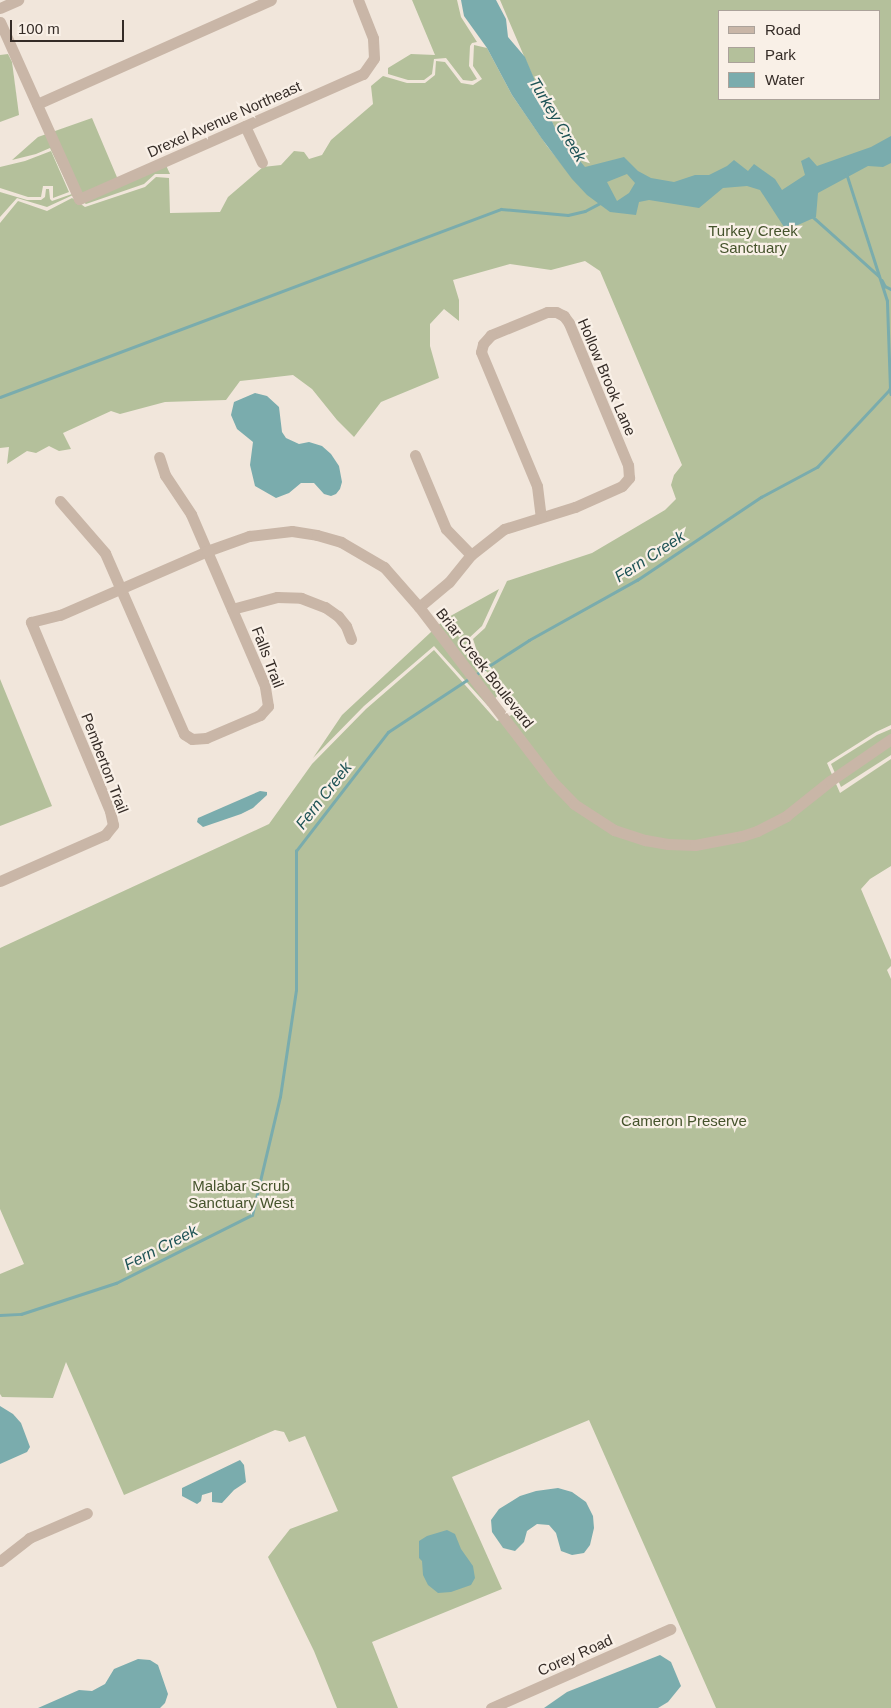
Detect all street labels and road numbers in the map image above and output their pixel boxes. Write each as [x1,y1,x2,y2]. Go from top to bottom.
street label: Drexel Avenue Northeast [144,77,304,161]
street label: Hollow Brook Lane [574,316,640,438]
street label: Briar Creek Boulevard [432,604,538,732]
street label: Falls Trail [248,624,288,690]
street label: Pemberton Trail [78,710,132,816]
street label: Corey Road [535,1631,615,1679]

